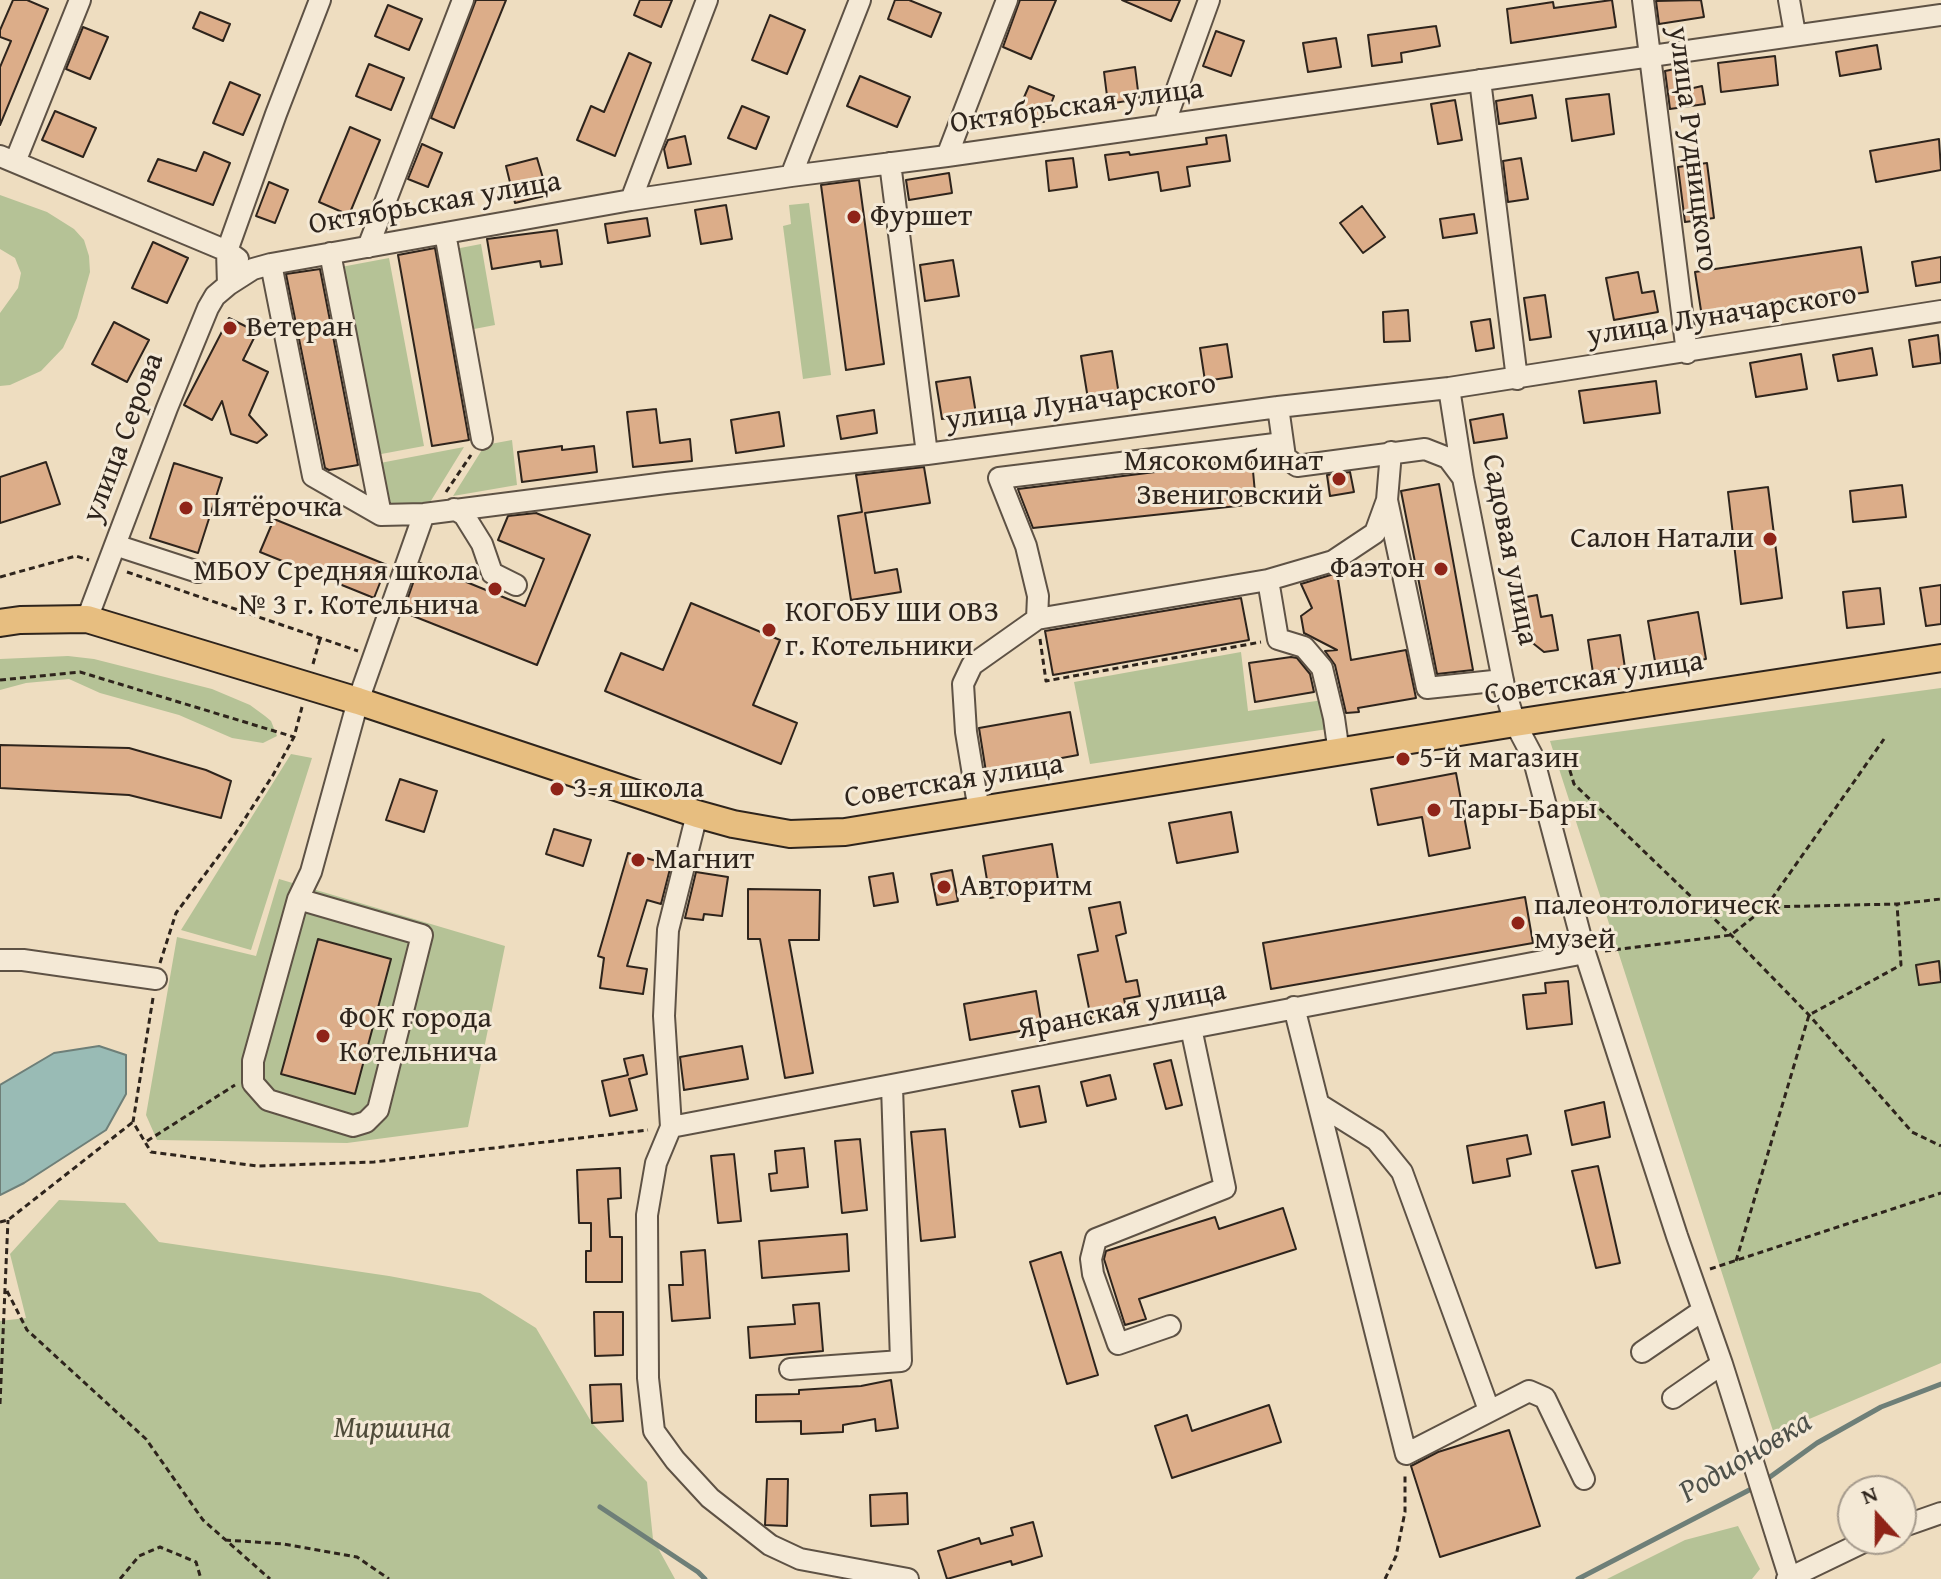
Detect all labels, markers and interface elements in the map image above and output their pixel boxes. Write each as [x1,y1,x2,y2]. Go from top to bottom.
street label: улица Рудницкого [1659,24,1725,274]
street label: Октябрьская улица [948,71,1206,143]
street label: Октябрьская улица [306,164,564,244]
place label: Фуршет [870,199,972,235]
marker: Фуршет [845,208,863,226]
street label: улица Луначарского [1585,277,1859,355]
place label: Ветеран [246,310,354,346]
marker: Ветеран [221,319,239,337]
street label: улица Серова [75,348,173,528]
street label: улица Луначарского [944,366,1218,440]
place label: Мясокомбинат Звениговский [1124,444,1323,514]
street label: Садовая улица [1473,451,1545,649]
marker: Мясокомбинат Звениговский [1330,470,1348,488]
place label: Пятёрочка [202,490,343,526]
marker: Пятёрочка [177,499,195,517]
place label: Салон Натали [1570,521,1754,557]
marker: Салон Натали [1761,530,1779,548]
place label: Фаэтон [1330,551,1425,587]
place label: МБОУ Средняя школа № 3 г. Котельнича [194,554,479,624]
marker: Фаэтон [1432,560,1450,578]
marker: МБОУ Средняя школа № 3 г. Котельнича [486,580,504,598]
place label: КОГОБУ ШИ ОВЗ г. Котельники [785,595,999,666]
marker: КОГОБУ ШИ ОВЗ г. Котельники [760,621,778,639]
street label: Советская улица [1482,644,1706,714]
place label: 5-й магазин [1419,741,1579,777]
street label: Советская улица [842,747,1066,817]
marker: 5-й магазин [1394,750,1412,768]
place label: 3-я школа [573,771,704,807]
marker: 3-я школа [548,780,566,798]
place label: Тары-Бары [1450,792,1597,828]
marker: Тары-Бары [1425,801,1443,819]
place label: Магнит [654,842,754,878]
marker: Магнит [629,851,647,869]
place label: Авторитм [960,869,1093,905]
marker: Авторитм [935,878,953,896]
place label: палеонтологическ музей [1534,888,1780,958]
marker: палеонтологическ музей [1509,914,1527,932]
street label: Яранская улица [1015,973,1229,1049]
place label: ФОК города Котельнича [339,1001,498,1072]
marker: ФОК города Котельнича [314,1027,332,1045]
water label: Родионовка [1673,1404,1819,1512]
park label: Миршина [333,1411,451,1447]
north arrow [1837,1475,1917,1555]
text: N [1857,1477,1882,1512]

